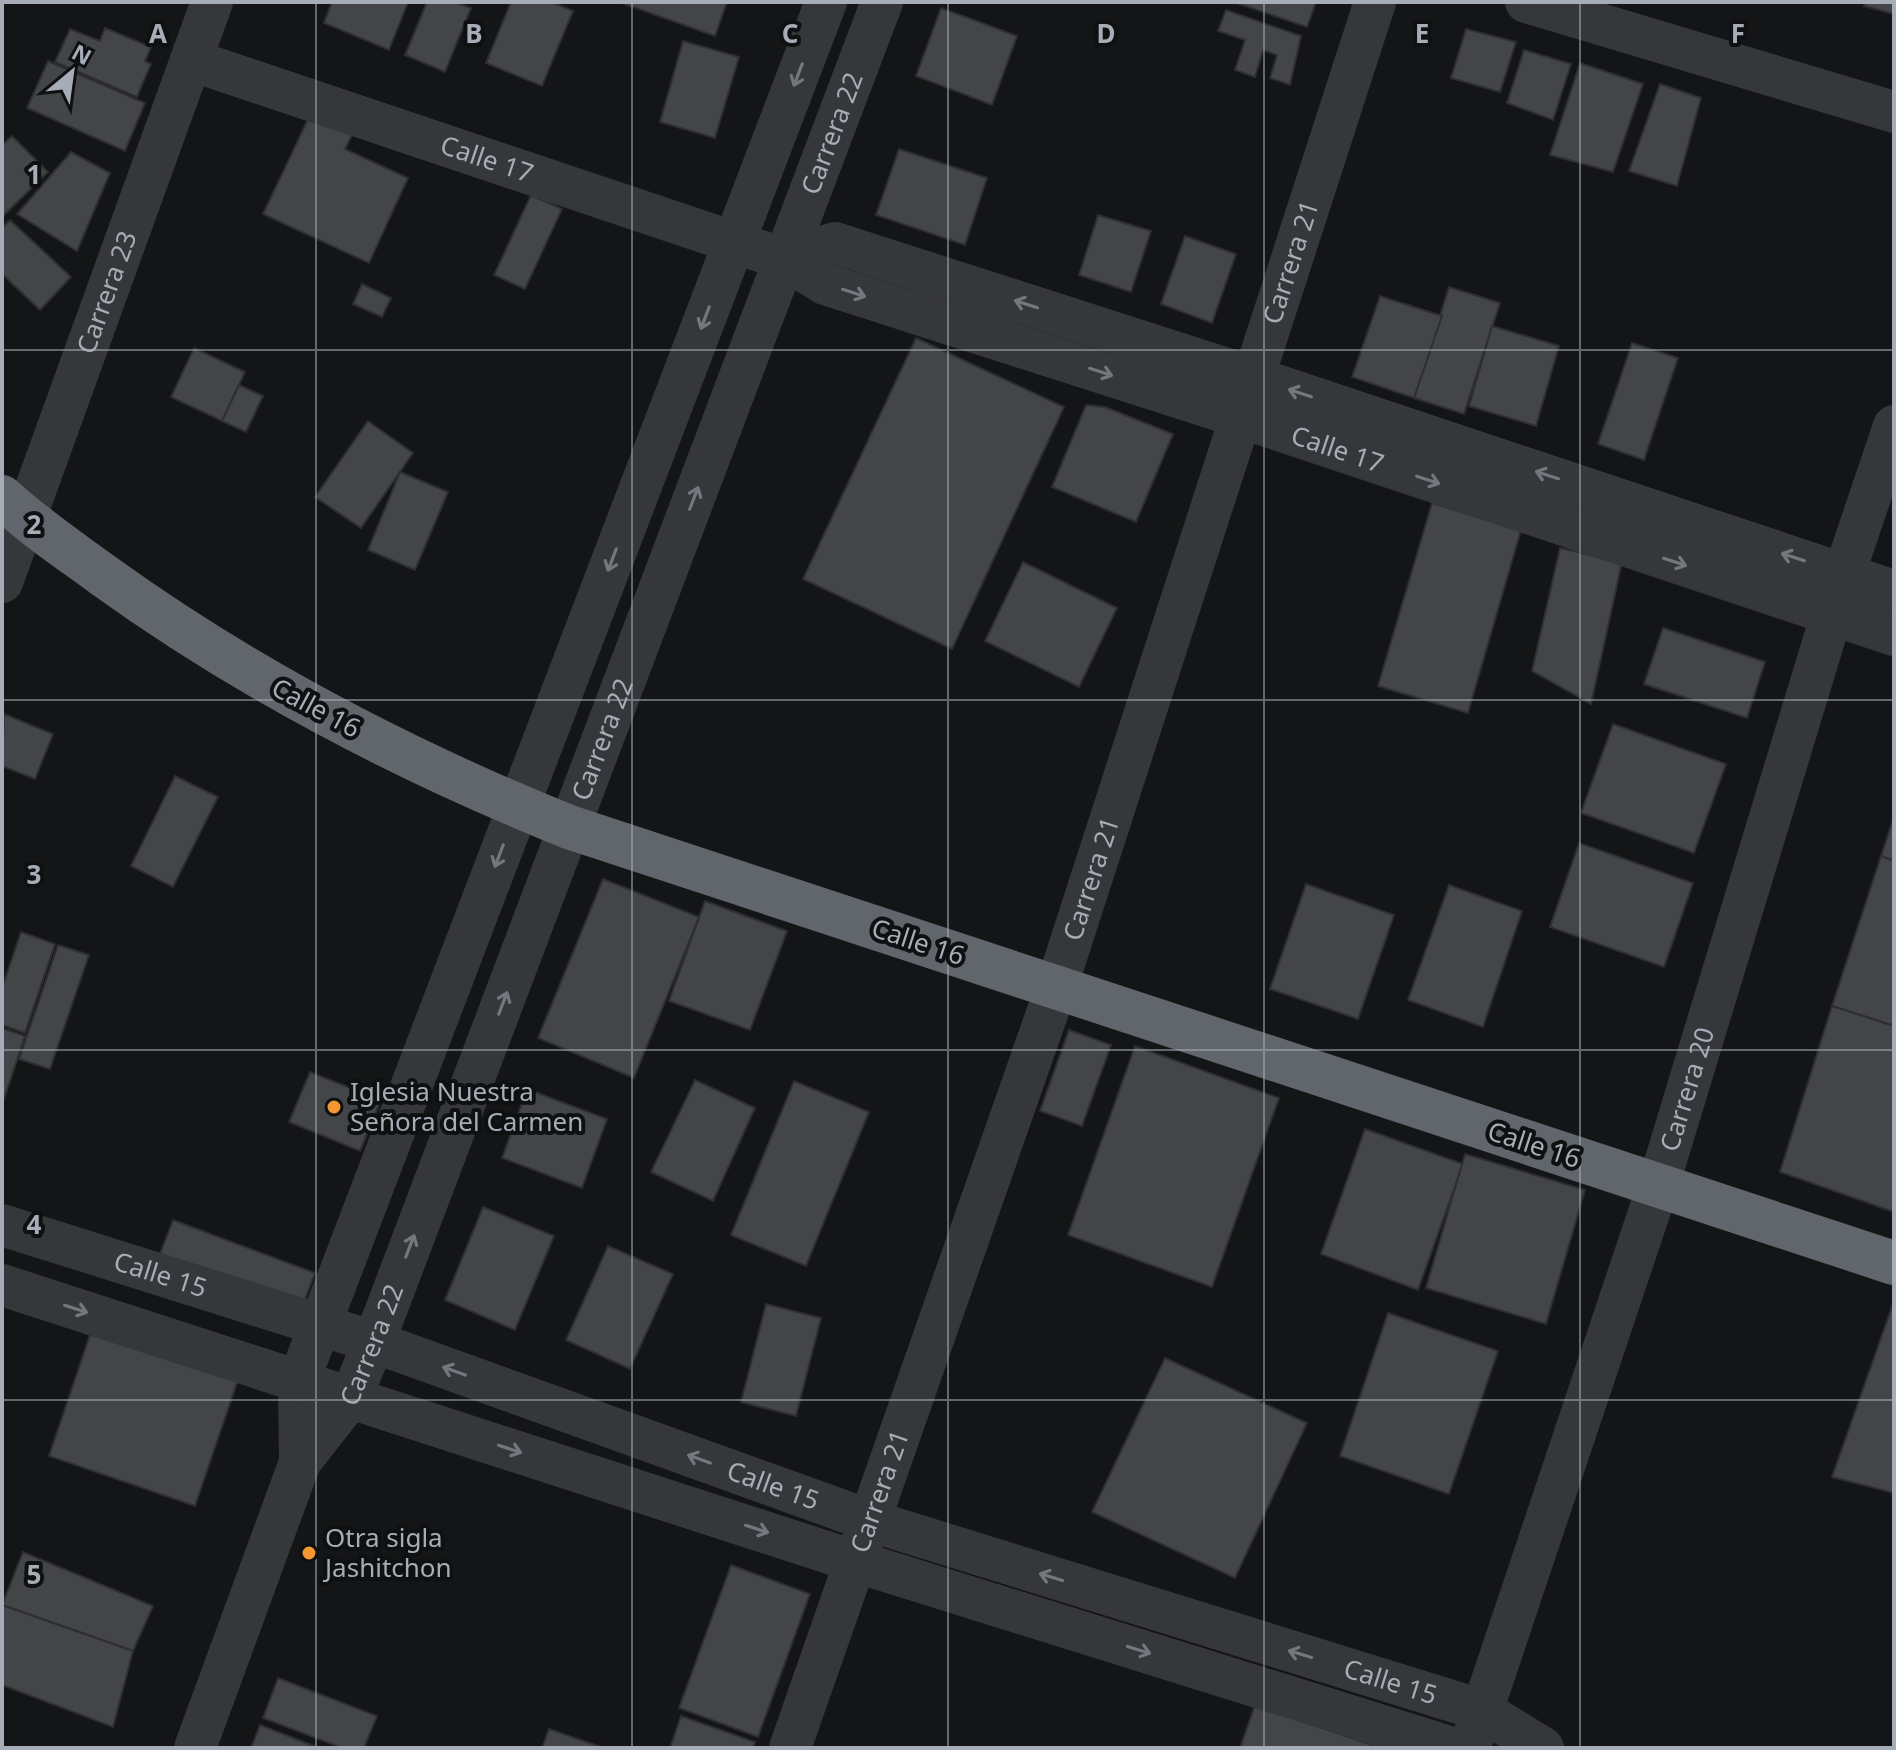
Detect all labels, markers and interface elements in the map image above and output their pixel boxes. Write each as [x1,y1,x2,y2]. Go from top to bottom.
text: A [149,15,167,51]
text: B [465,15,483,51]
text: C [782,15,798,51]
text: D [1096,15,1116,51]
text: E [1415,15,1429,51]
text: F [1731,15,1745,51]
north arrow [32,32,112,112]
text: N [67,36,97,71]
one-way arrow [790,62,804,87]
street label: Carrera 22 [792,67,871,199]
street label: Calle 17 [436,126,538,191]
text: 1 [27,156,41,192]
street label: Carrera 21 [1253,196,1327,328]
street label: Carrera 23 [67,226,145,358]
one-way arrow [840,286,866,301]
one-way arrow [1014,296,1039,311]
one-way arrow [697,305,711,330]
one-way arrow [1089,366,1114,381]
one-way arrow [1288,384,1313,399]
street label: Calle 17 [1287,416,1389,481]
one-way arrow [1535,467,1560,481]
one-way arrow [1415,473,1440,488]
one-way arrow [688,486,702,511]
text: 2 [27,506,42,542]
one-way arrow [604,547,618,572]
one-way arrow [1781,549,1806,564]
one-way arrow [1662,556,1687,571]
street label: Calle 16 [266,669,367,745]
street label: Carrera 22 [562,673,641,805]
street label: Carrera 21 [1054,812,1127,945]
one-way arrow [491,843,505,867]
text: 3 [27,856,41,892]
street label: Calle 16 [867,909,969,973]
one-way arrow [497,991,511,1016]
street label: Carrera 20 [1651,1023,1722,1156]
place label: Iglesia Nuestra Señora del Carmen [350,1073,583,1139]
marker: Iglesia Nuestra Señora del Carmen [325,1098,343,1116]
street label: Calle 16 [1483,1112,1585,1176]
text: 4 [27,1206,42,1242]
one-way arrow [404,1234,419,1259]
street label: Calle 15 [110,1242,212,1305]
street label: Carrera 22 [330,1279,411,1411]
one-way arrow [64,1302,89,1317]
one-way arrow [442,1363,467,1377]
street label: Carrera 21 [841,1425,917,1557]
one-way arrow [497,1442,522,1457]
one-way arrow [687,1451,711,1465]
street label: Calle 15 [722,1452,824,1518]
place label: Otra sigla Jashitchon [322,1519,452,1585]
one-way arrow [745,1523,770,1538]
marker: Otra sigla Jashitchon [300,1544,318,1562]
text: 5 [27,1556,41,1592]
one-way arrow [1039,1569,1065,1584]
one-way arrow [1125,1643,1151,1658]
one-way arrow [1287,1646,1313,1661]
street label: Calle 15 [1340,1650,1442,1712]

